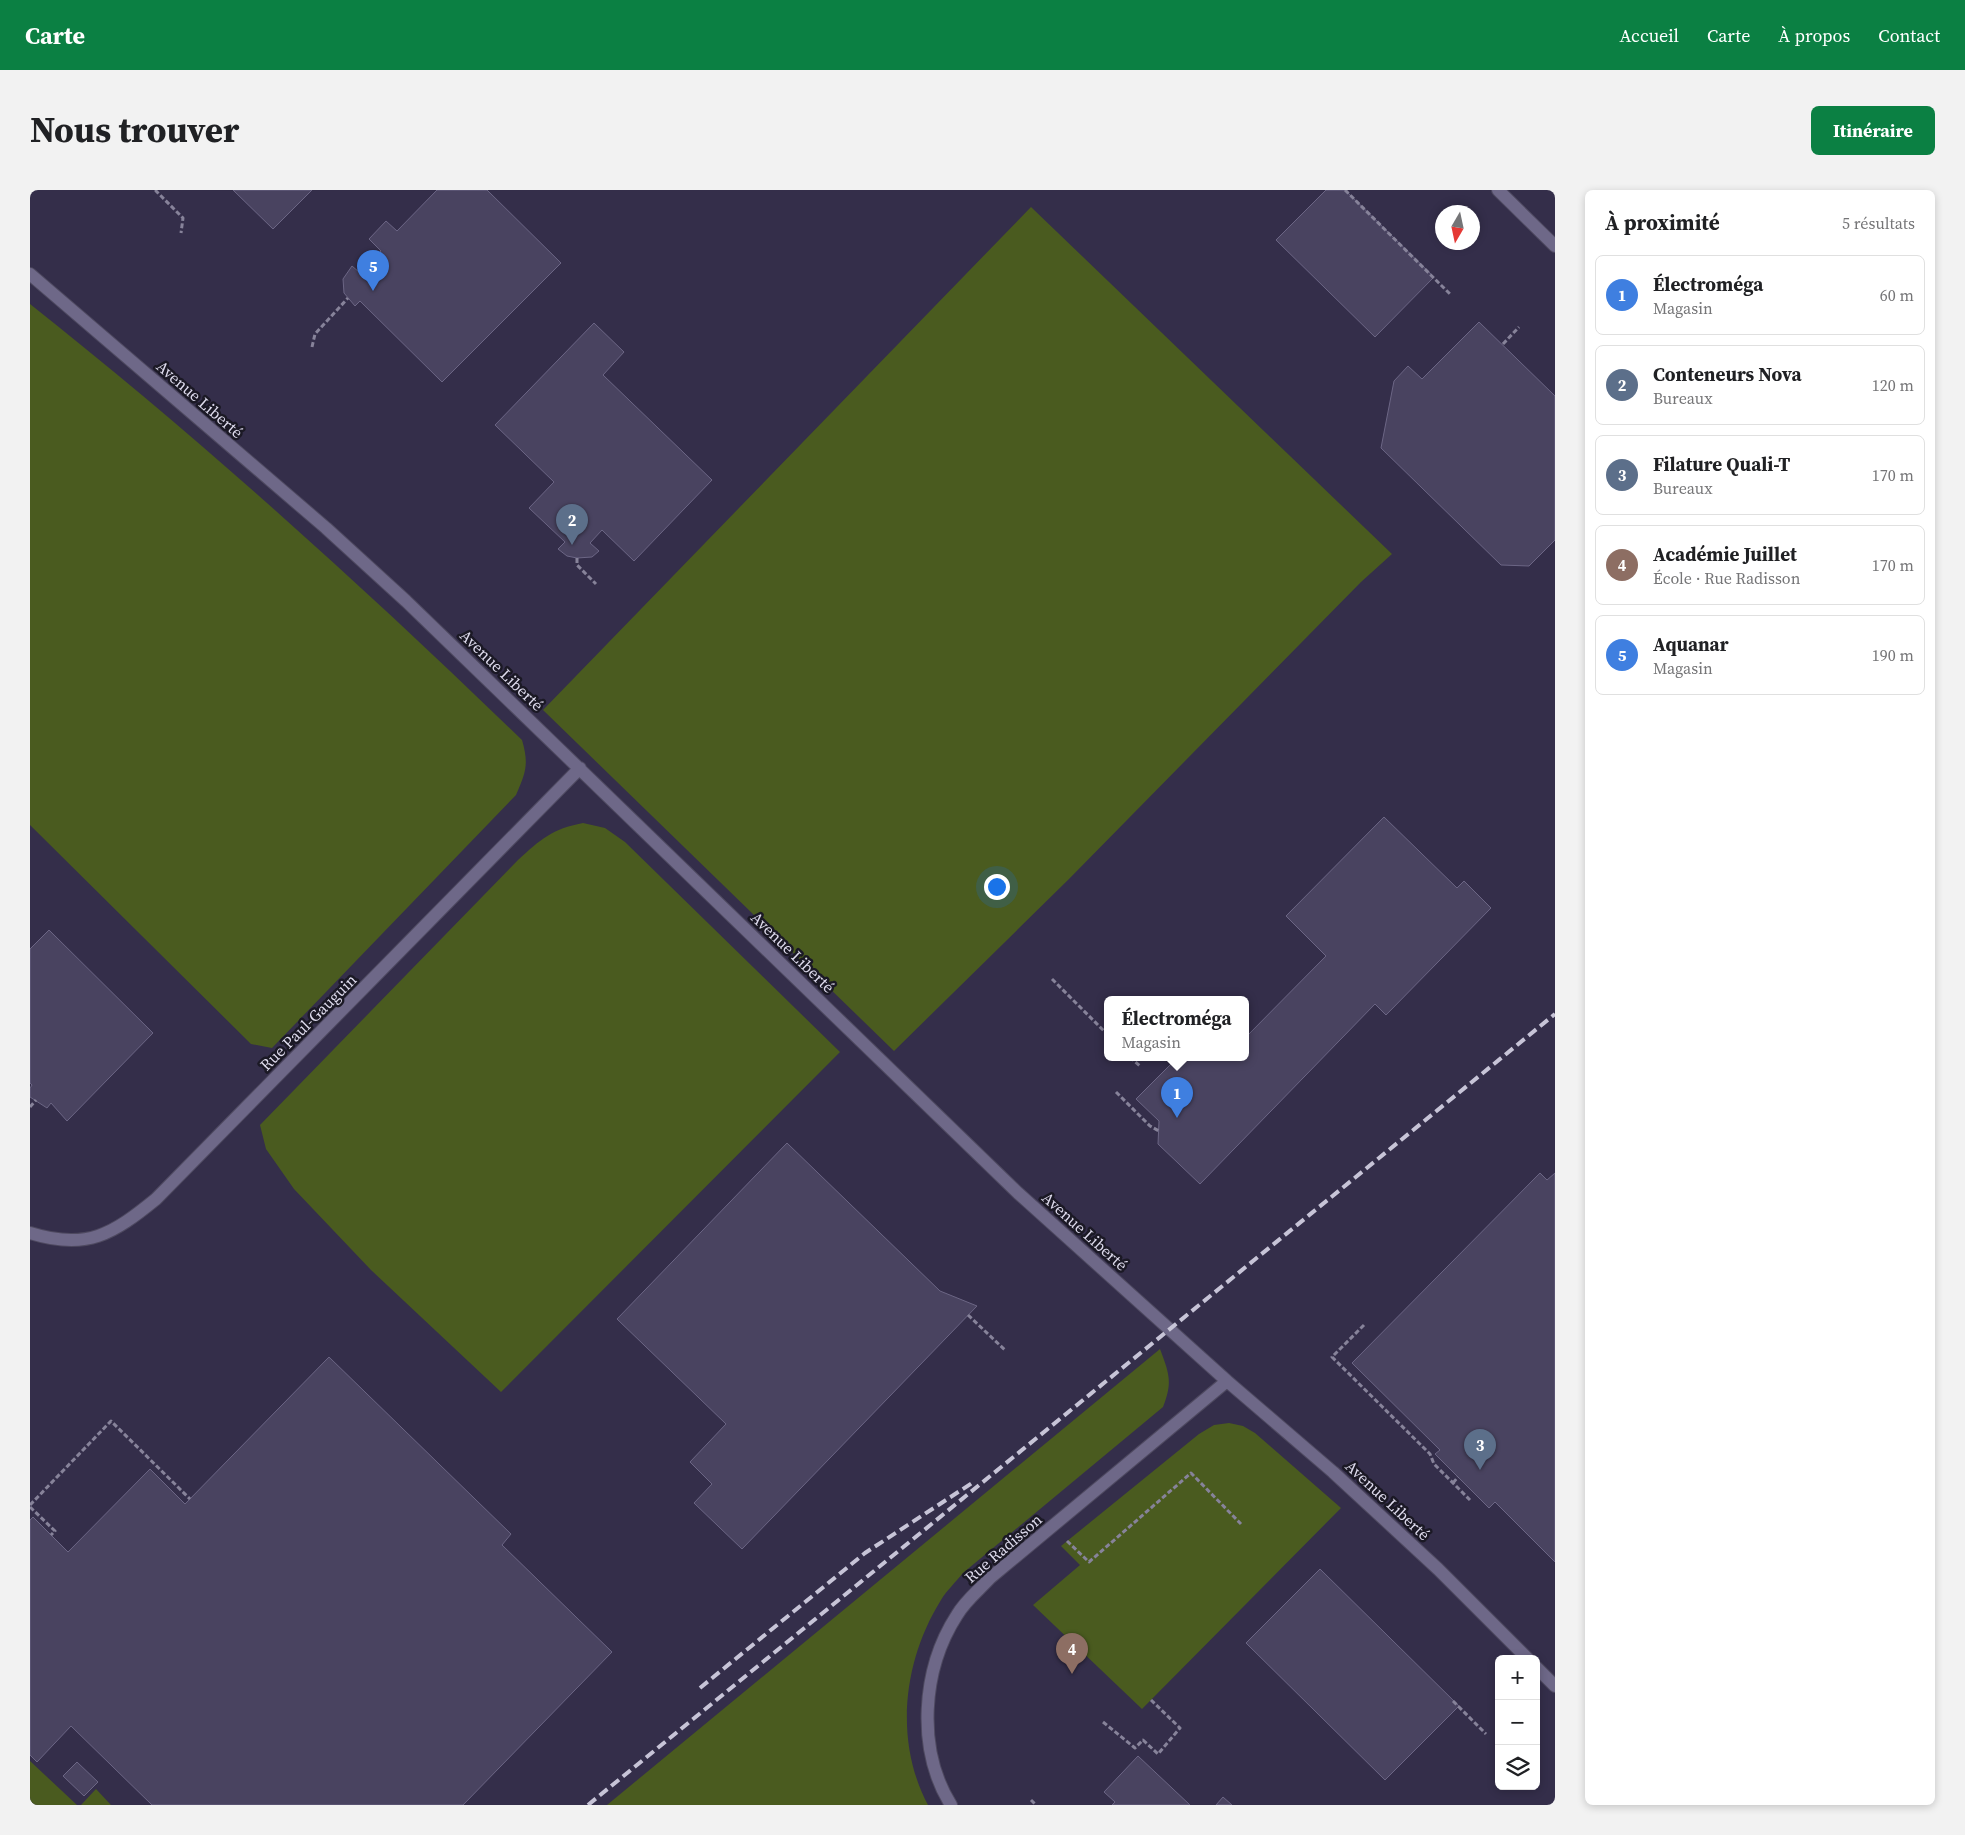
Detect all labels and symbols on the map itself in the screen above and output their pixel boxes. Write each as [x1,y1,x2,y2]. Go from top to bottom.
north arrow [1435,205,1480,250]
pin: 5 [357,250,389,291]
street label: Avenue Liberté [152,355,248,443]
pin: 2 [556,504,588,545]
street label: Avenue Liberté [455,624,549,716]
your location [984,874,1010,900]
street label: Avenue Liberté [746,906,840,998]
street label: Rue Paul-Gauguin [255,969,361,1075]
pin: 1 [1161,1077,1193,1118]
street label: Avenue Liberté [1037,1187,1133,1275]
pin: 3 [1464,1429,1496,1470]
street label: Avenue Liberté [1341,1455,1435,1545]
street label: Rue Radisson [960,1508,1047,1588]
pin: 4 [1056,1633,1088,1674]

